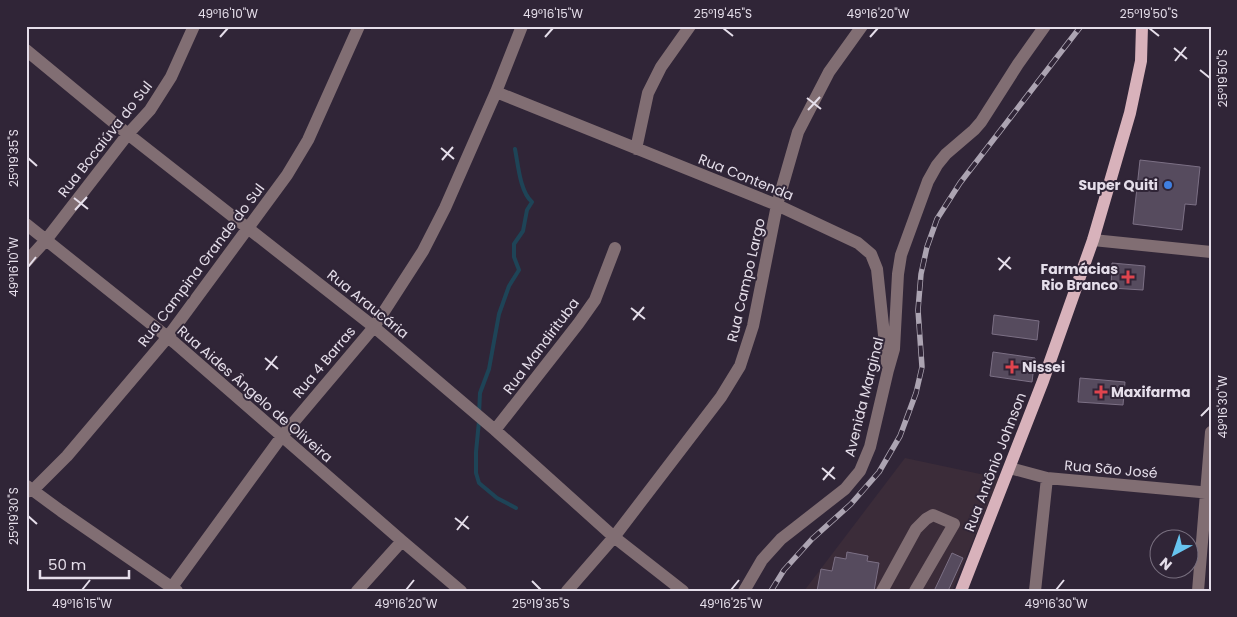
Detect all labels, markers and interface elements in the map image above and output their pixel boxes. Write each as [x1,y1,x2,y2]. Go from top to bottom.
text: 49°16'10"W [198,5,258,22]
text: 49°16'15"W [523,5,583,22]
text: 25°19'45"S [694,5,752,22]
text: 49°16'20"W [846,5,910,22]
text: 25°19'50"S [1120,5,1178,22]
text: 25°19'50"S [1214,49,1231,107]
street label: Rua Bocaiúva do Sul [53,77,157,201]
text: 25°19'35"S [5,129,22,187]
street label: Rua Contenda [695,149,797,205]
place label: Super Quiti [1078,175,1158,195]
street label: Rua Campina Grande do Sul [133,179,269,351]
marker: Super Quiti [1162,179,1174,191]
street label: Rua Campo Largo [722,216,770,344]
text: 49°16'10"W [5,237,22,297]
place label: Farmácias Rio Branco [1041,259,1118,295]
street label: Rua Araucária [323,265,413,343]
marker: Farmácias Rio Branco [1122,271,1134,283]
street label: Rua Mandirituba [498,294,584,398]
street label: Rua Aides Ângelo de Oliveira [173,321,337,467]
street label: Rua 4 Barras [288,322,360,402]
street label: Avenida Marginal [839,335,889,459]
place label: Nissei [1022,357,1065,377]
marker: Nissei [1006,361,1018,373]
text: 49°16'30"W [1214,375,1231,439]
place label: Maxifarma [1111,382,1191,402]
marker: Maxifarma [1095,386,1107,398]
street label: Rua Antônio Johnson [959,389,1031,535]
street label: Rua São José [1064,455,1159,483]
text: 25°19'30"S [5,487,22,545]
north arrow [1150,530,1200,580]
scale bar [40,547,129,579]
text: N [1155,553,1176,575]
text: 50 m [48,554,86,575]
text: 49°16'15"W [52,595,112,612]
text: 49°16'20"W [374,595,438,612]
text: 25°19'35"S [512,595,570,612]
text: 49°16'25"W [699,595,763,612]
text: 49°16'30"W [1024,595,1088,612]

